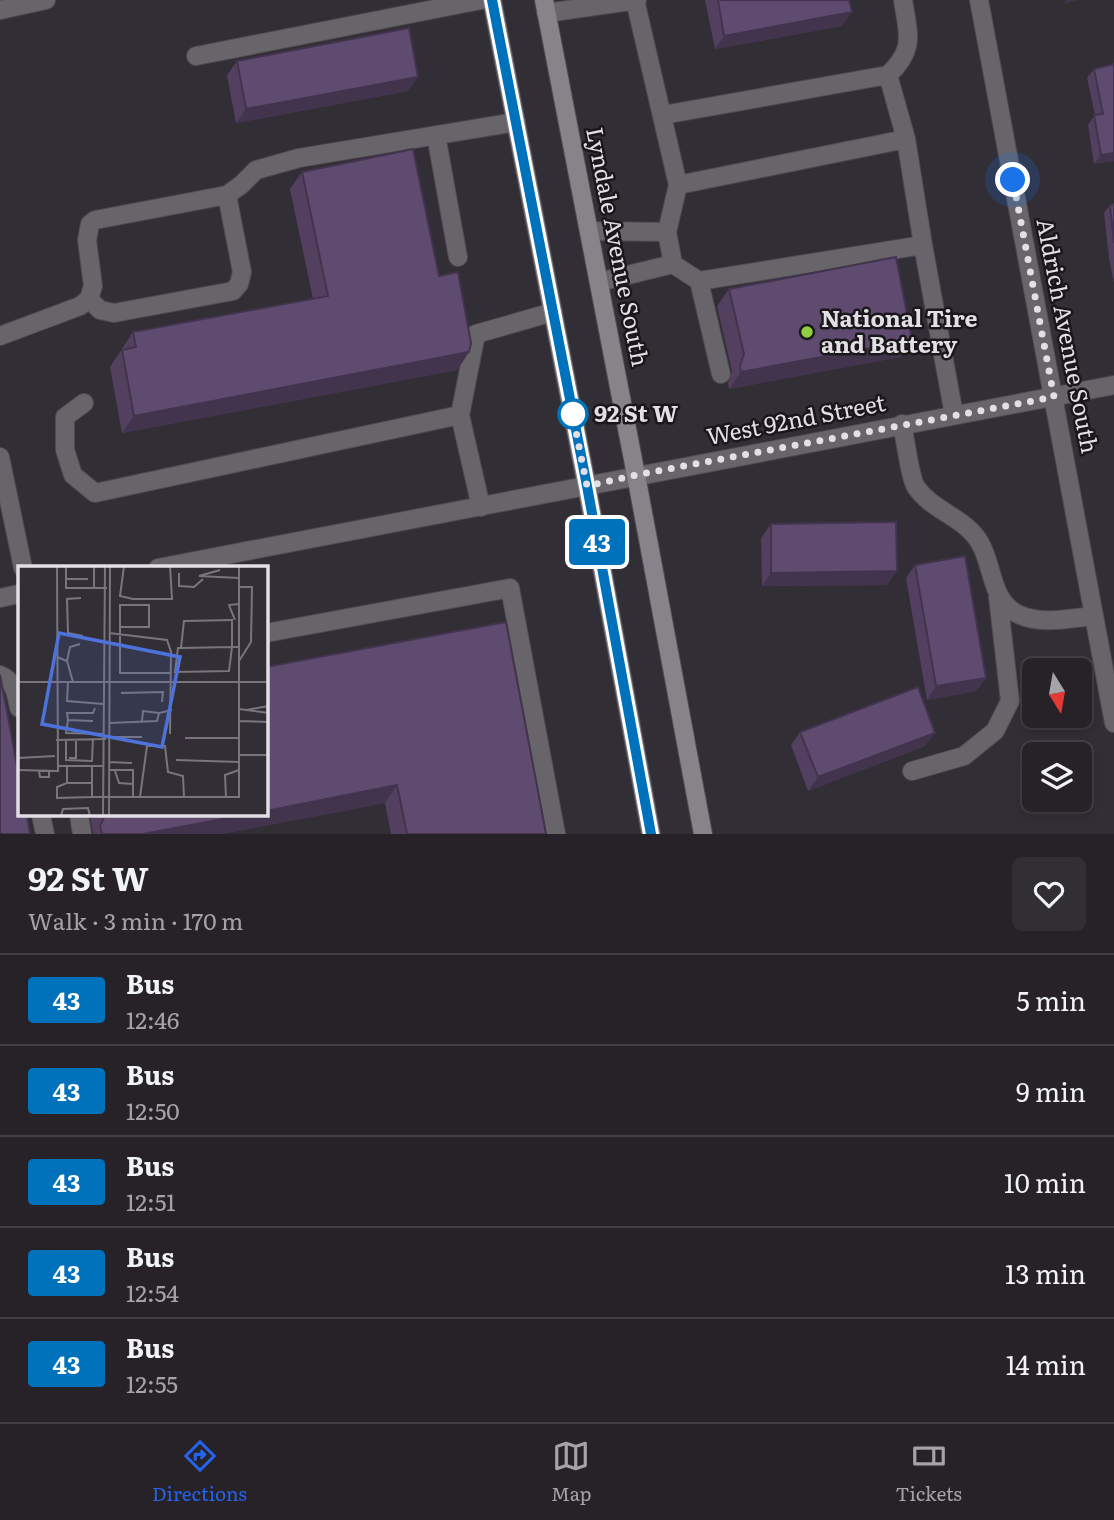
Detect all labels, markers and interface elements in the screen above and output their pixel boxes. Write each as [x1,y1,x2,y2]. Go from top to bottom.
street label: Lyndale Avenue South [579,124,659,369]
your location [995,162,1030,197]
street label: Aldrich Avenue South [1029,215,1108,456]
place label: National Tire and Battery [821,300,978,360]
marker: National Tire and Battery [799,324,815,340]
street label: West 92nd Street [703,384,889,452]
place label: 92 St W [594,395,679,429]
marker: 92 St W [558,399,588,429]
line badge: 43 [566,519,628,565]
text: 43 [583,524,611,559]
inset map [18,566,268,816]
north arrow [1022,658,1092,728]
map controls [1022,658,1092,812]
button: layers [1022,742,1092,812]
text: 92 St W [28,852,149,901]
button: heart [1012,857,1086,931]
text: Walk · 3 min · 170 m [28,903,243,937]
text: Bus [126,963,174,1002]
text: 5 min [1017,980,1086,1019]
text: 43 [53,982,80,1017]
text: 12:46 [126,1002,179,1036]
text: Bus [126,1054,174,1093]
text: 9 min [1016,1071,1086,1110]
text: 43 [53,1073,80,1108]
text: 12:50 [126,1093,180,1127]
text: Bus [126,1145,174,1184]
text: 10 min [1004,1162,1086,1201]
text: 43 [53,1164,80,1199]
text: 12:51 [126,1184,176,1218]
text: Bus [126,1236,174,1275]
text: 13 min [1005,1253,1086,1292]
text: 43 [53,1255,80,1290]
text: 12:54 [126,1275,179,1309]
text: Bus [126,1327,174,1366]
text: 14 min [1006,1344,1086,1383]
text: 43 [53,1346,80,1381]
text: 12:55 [126,1366,178,1400]
tab: Directions [152,1437,247,1507]
tab: Map [551,1437,592,1507]
tab: Tickets [896,1437,962,1507]

